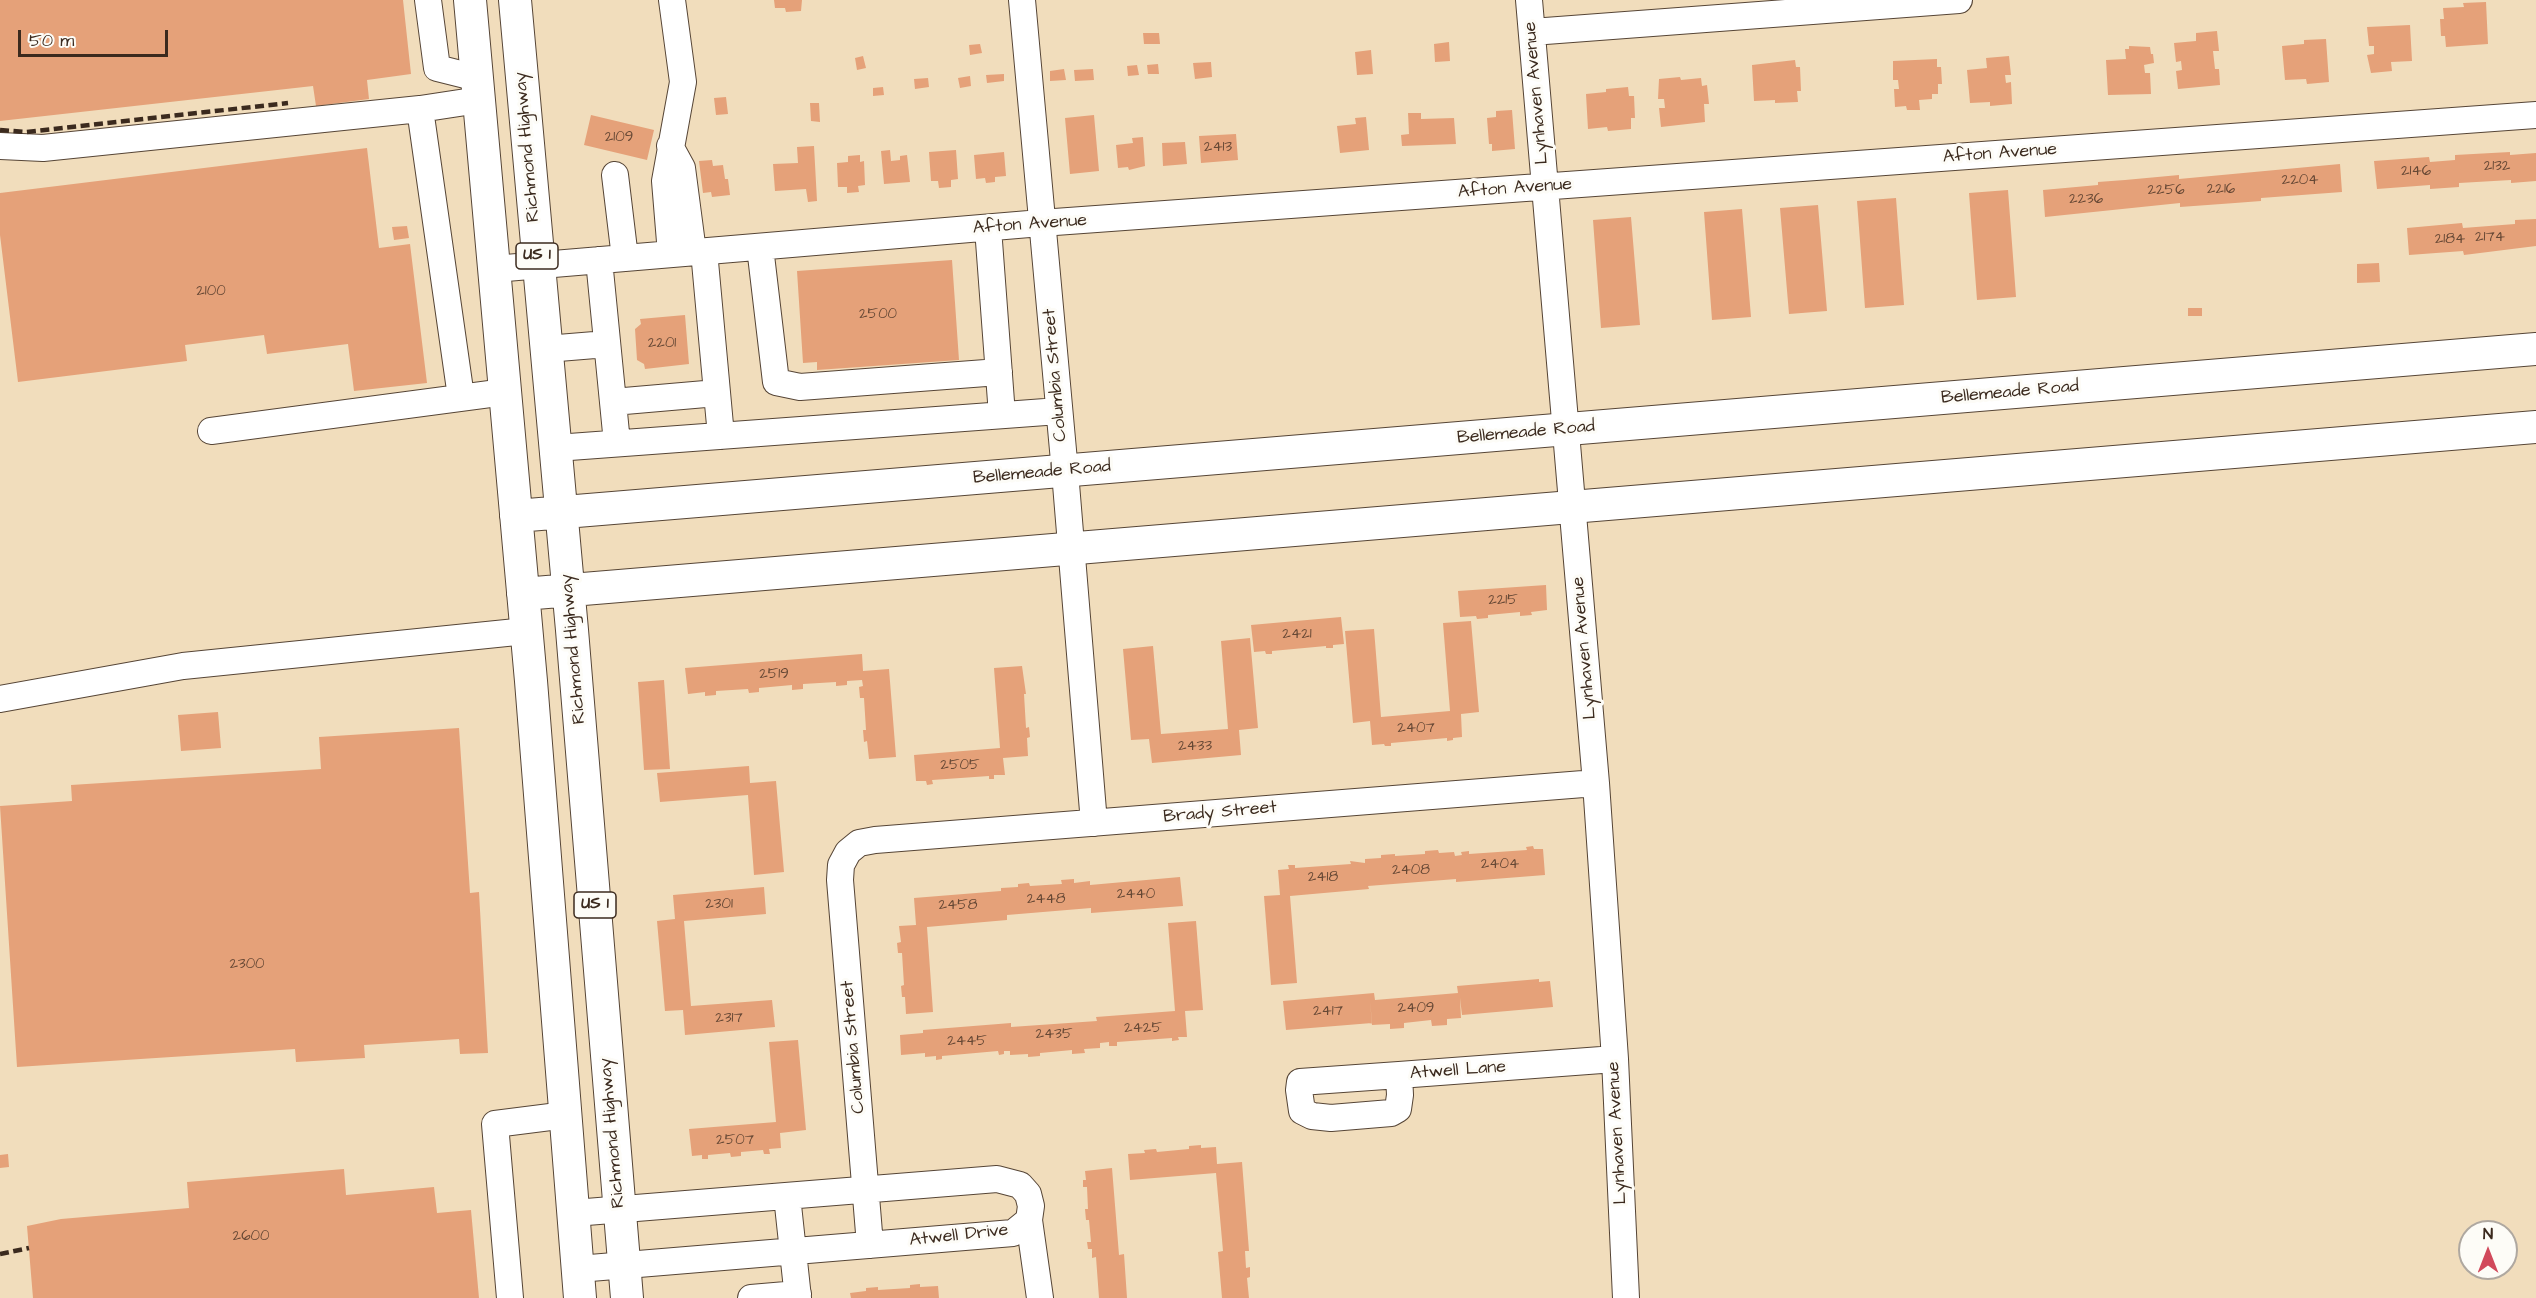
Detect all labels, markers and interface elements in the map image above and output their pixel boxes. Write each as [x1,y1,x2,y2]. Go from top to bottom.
scale bar [21,18,171,56]
street label: Lynhaven Avenue [1520,21,1554,165]
text: 50 m [29,28,74,53]
street label: Richmond Highway [511,71,545,223]
house number: 2109 [605,129,633,147]
house number: 2413 [1204,139,1232,157]
street label: Afton Avenue [1942,139,2058,169]
house number: 2132 [2484,158,2510,176]
house number: 2146 [2401,163,2431,181]
house number: 2204 [2282,172,2318,190]
street label: Afton Avenue [1457,174,1573,204]
house number: 2216 [2207,181,2235,199]
house number: 2256 [2147,182,2185,200]
house number: 2236 [2069,191,2103,209]
street label: Afton Avenue [972,210,1088,240]
house number: 2174 [2475,229,2505,247]
house number: 2184 [2435,231,2465,249]
road number: US 1 [516,243,558,269]
house number: 2100 [196,283,226,301]
house number: 2500 [859,306,897,324]
street label: Columbia Street [1039,308,1073,442]
house number: 2201 [648,335,676,353]
street label: Bellemeade Road [1940,376,2080,410]
street label: Bellemeade Road [1456,416,1596,450]
street label: Bellemeade Road [972,456,1112,490]
street label: Richmond Highway [557,573,591,725]
street label: Lynhaven Avenue [1568,576,1602,720]
house number: 2215 [1488,592,1518,610]
house number: 2421 [1282,626,1312,644]
house number: 2519 [759,666,789,684]
house number: 2407 [1397,720,1435,738]
house number: 2433 [1178,738,1212,756]
house number: 2505 [940,757,980,775]
street label: Brady Street [1162,797,1278,829]
house number: 2404 [1481,856,1519,874]
house number: 2408 [1392,862,1430,880]
house number: 2418 [1308,869,1338,887]
house number: 2440 [1117,886,1155,904]
house number: 2448 [1027,891,1065,909]
road number: US 1 [574,892,616,918]
house number: 2301 [705,896,733,914]
house number: 2458 [938,897,978,915]
house number: 2300 [229,956,265,974]
street label: Columbia Street [837,980,871,1114]
house number: 2409 [1398,1000,1434,1018]
house number: 2417 [1313,1003,1343,1021]
house number: 2317 [715,1010,743,1028]
house number: 2425 [1124,1020,1162,1038]
house number: 2435 [1035,1026,1073,1044]
house number: 2445 [947,1033,987,1051]
street label: Richmond Highway [596,1057,630,1209]
street label: Atwell Lane [1409,1057,1507,1085]
street label: Lynhaven Avenue [1603,1061,1633,1205]
house number: 2507 [716,1132,754,1150]
street label: Atwell Drive [908,1220,1010,1252]
north arrow [2458,1220,2518,1280]
text: N [2483,1223,2493,1245]
house number: 2600 [233,1228,269,1246]

